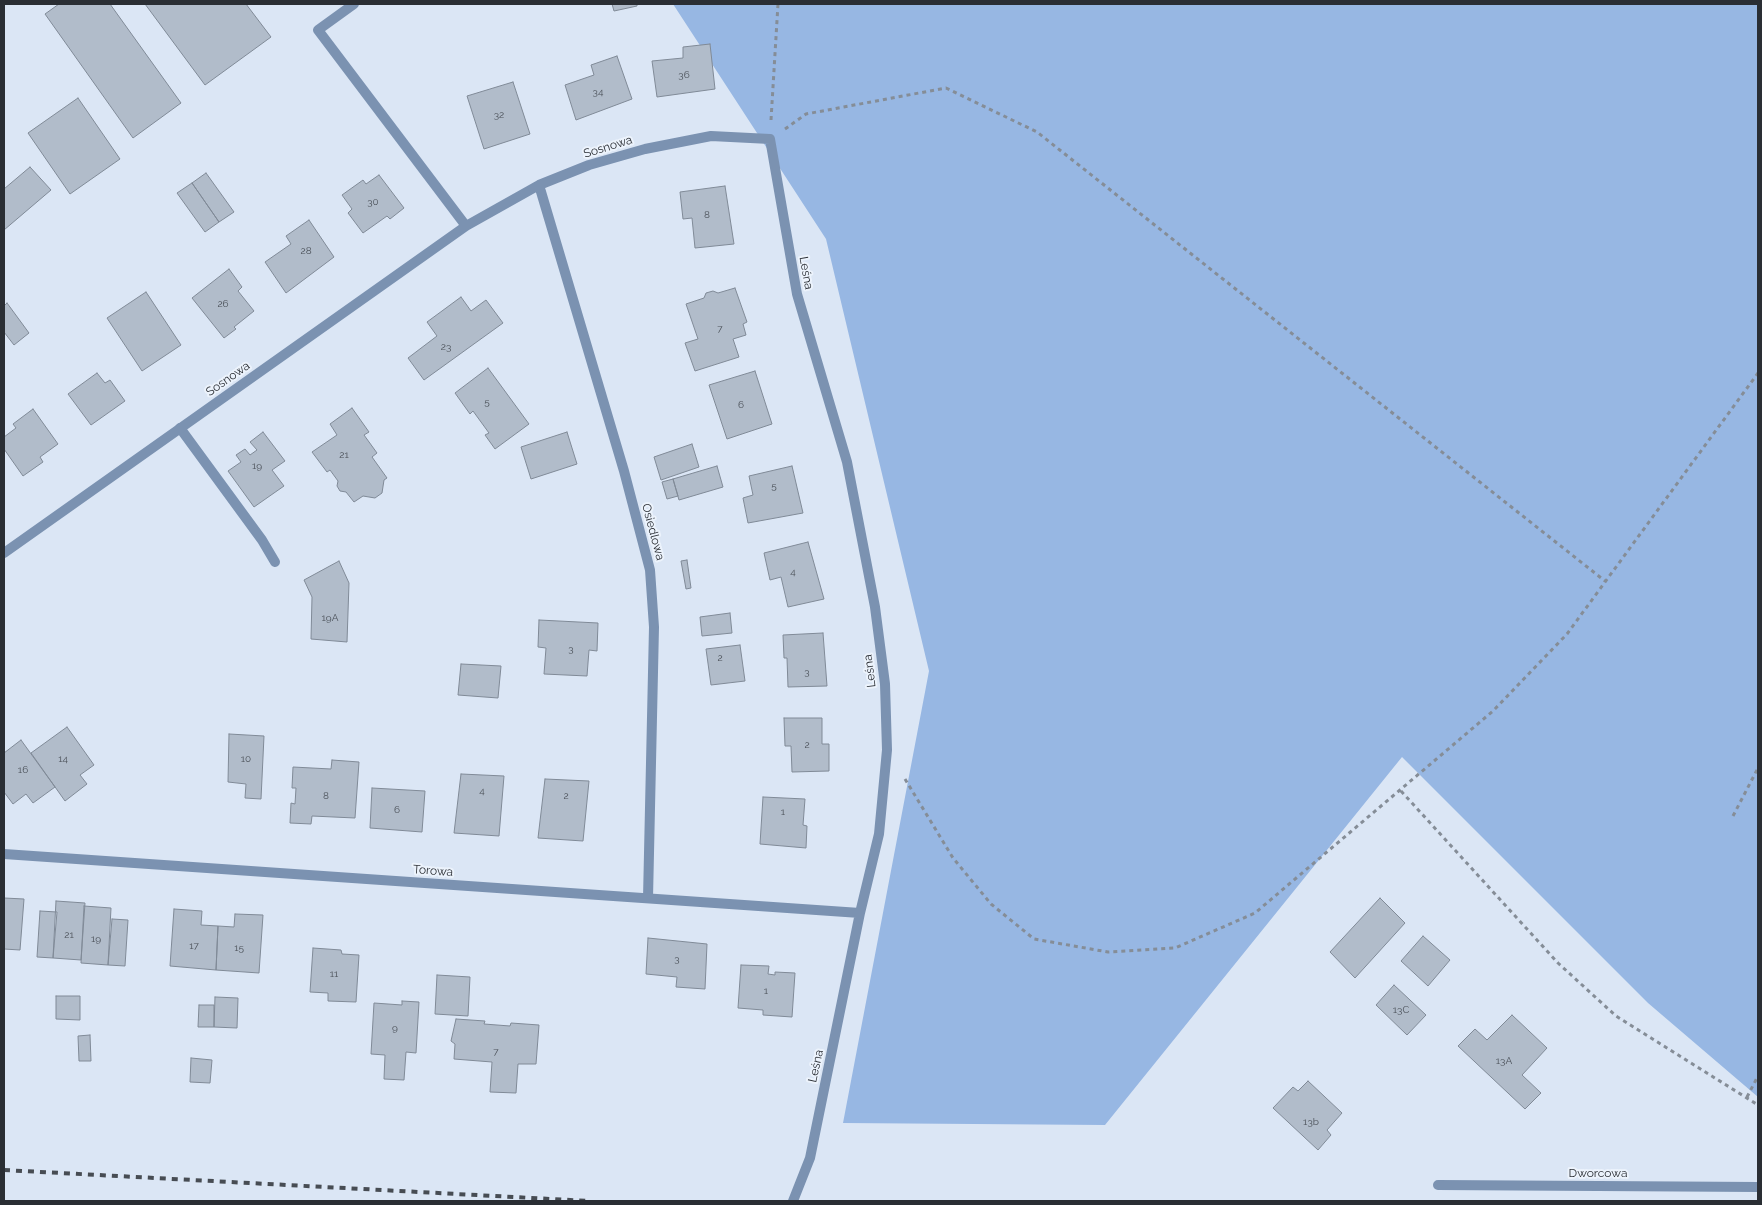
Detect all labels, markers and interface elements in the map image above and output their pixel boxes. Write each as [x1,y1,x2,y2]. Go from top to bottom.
house number: 36 [678,69,690,81]
house number: 34 [593,86,603,98]
house number: 32 [494,109,504,121]
street label: Sosnowa [582,133,634,161]
house number: 30 [367,196,379,208]
house number: 8 [704,209,710,221]
house number: 28 [300,245,312,257]
street label: Leśna [796,255,816,291]
house number: 26 [217,298,229,310]
house number: 7 [717,323,723,335]
house number: 23 [441,341,451,353]
street label: Sosnowa [203,359,253,399]
house number: 5 [484,396,490,408]
house number: 6 [738,399,744,411]
house number: 21 [339,449,349,461]
house number: 19 [252,460,262,472]
house number: 5 [771,480,777,492]
street label: Osiedlowa [639,502,667,562]
house number: 4 [790,566,796,578]
house number: 19A [322,612,338,624]
house number: 3 [568,643,574,655]
house number: 2 [717,652,723,664]
street label: Leśna [861,654,879,688]
house number: 3 [804,666,810,678]
house number: 2 [804,739,810,751]
house number: 14 [58,753,68,765]
house number: 10 [241,753,251,765]
house number: 16 [18,764,28,776]
house number: 4 [479,785,485,797]
house number: 8 [323,790,329,802]
house number: 2 [563,790,569,802]
house number: 6 [394,804,400,816]
house number: 1 [781,806,785,818]
street label: Torowa [412,862,454,880]
house number: 21 [64,929,74,941]
house number: 19 [91,933,101,945]
house number: 17 [189,940,199,952]
house number: 15 [234,942,244,954]
house number: 3 [674,953,680,965]
house number: 11 [330,968,338,980]
house number: 1 [764,985,768,997]
house number: 13C [1393,1004,1409,1016]
house number: 9 [392,1022,398,1034]
house number: 7 [493,1046,499,1058]
street label: Leśna [806,1048,826,1084]
house number: 13A [1496,1055,1512,1067]
house number: 13b [1303,1116,1319,1128]
street label: Dworcowa [1569,1166,1627,1180]

